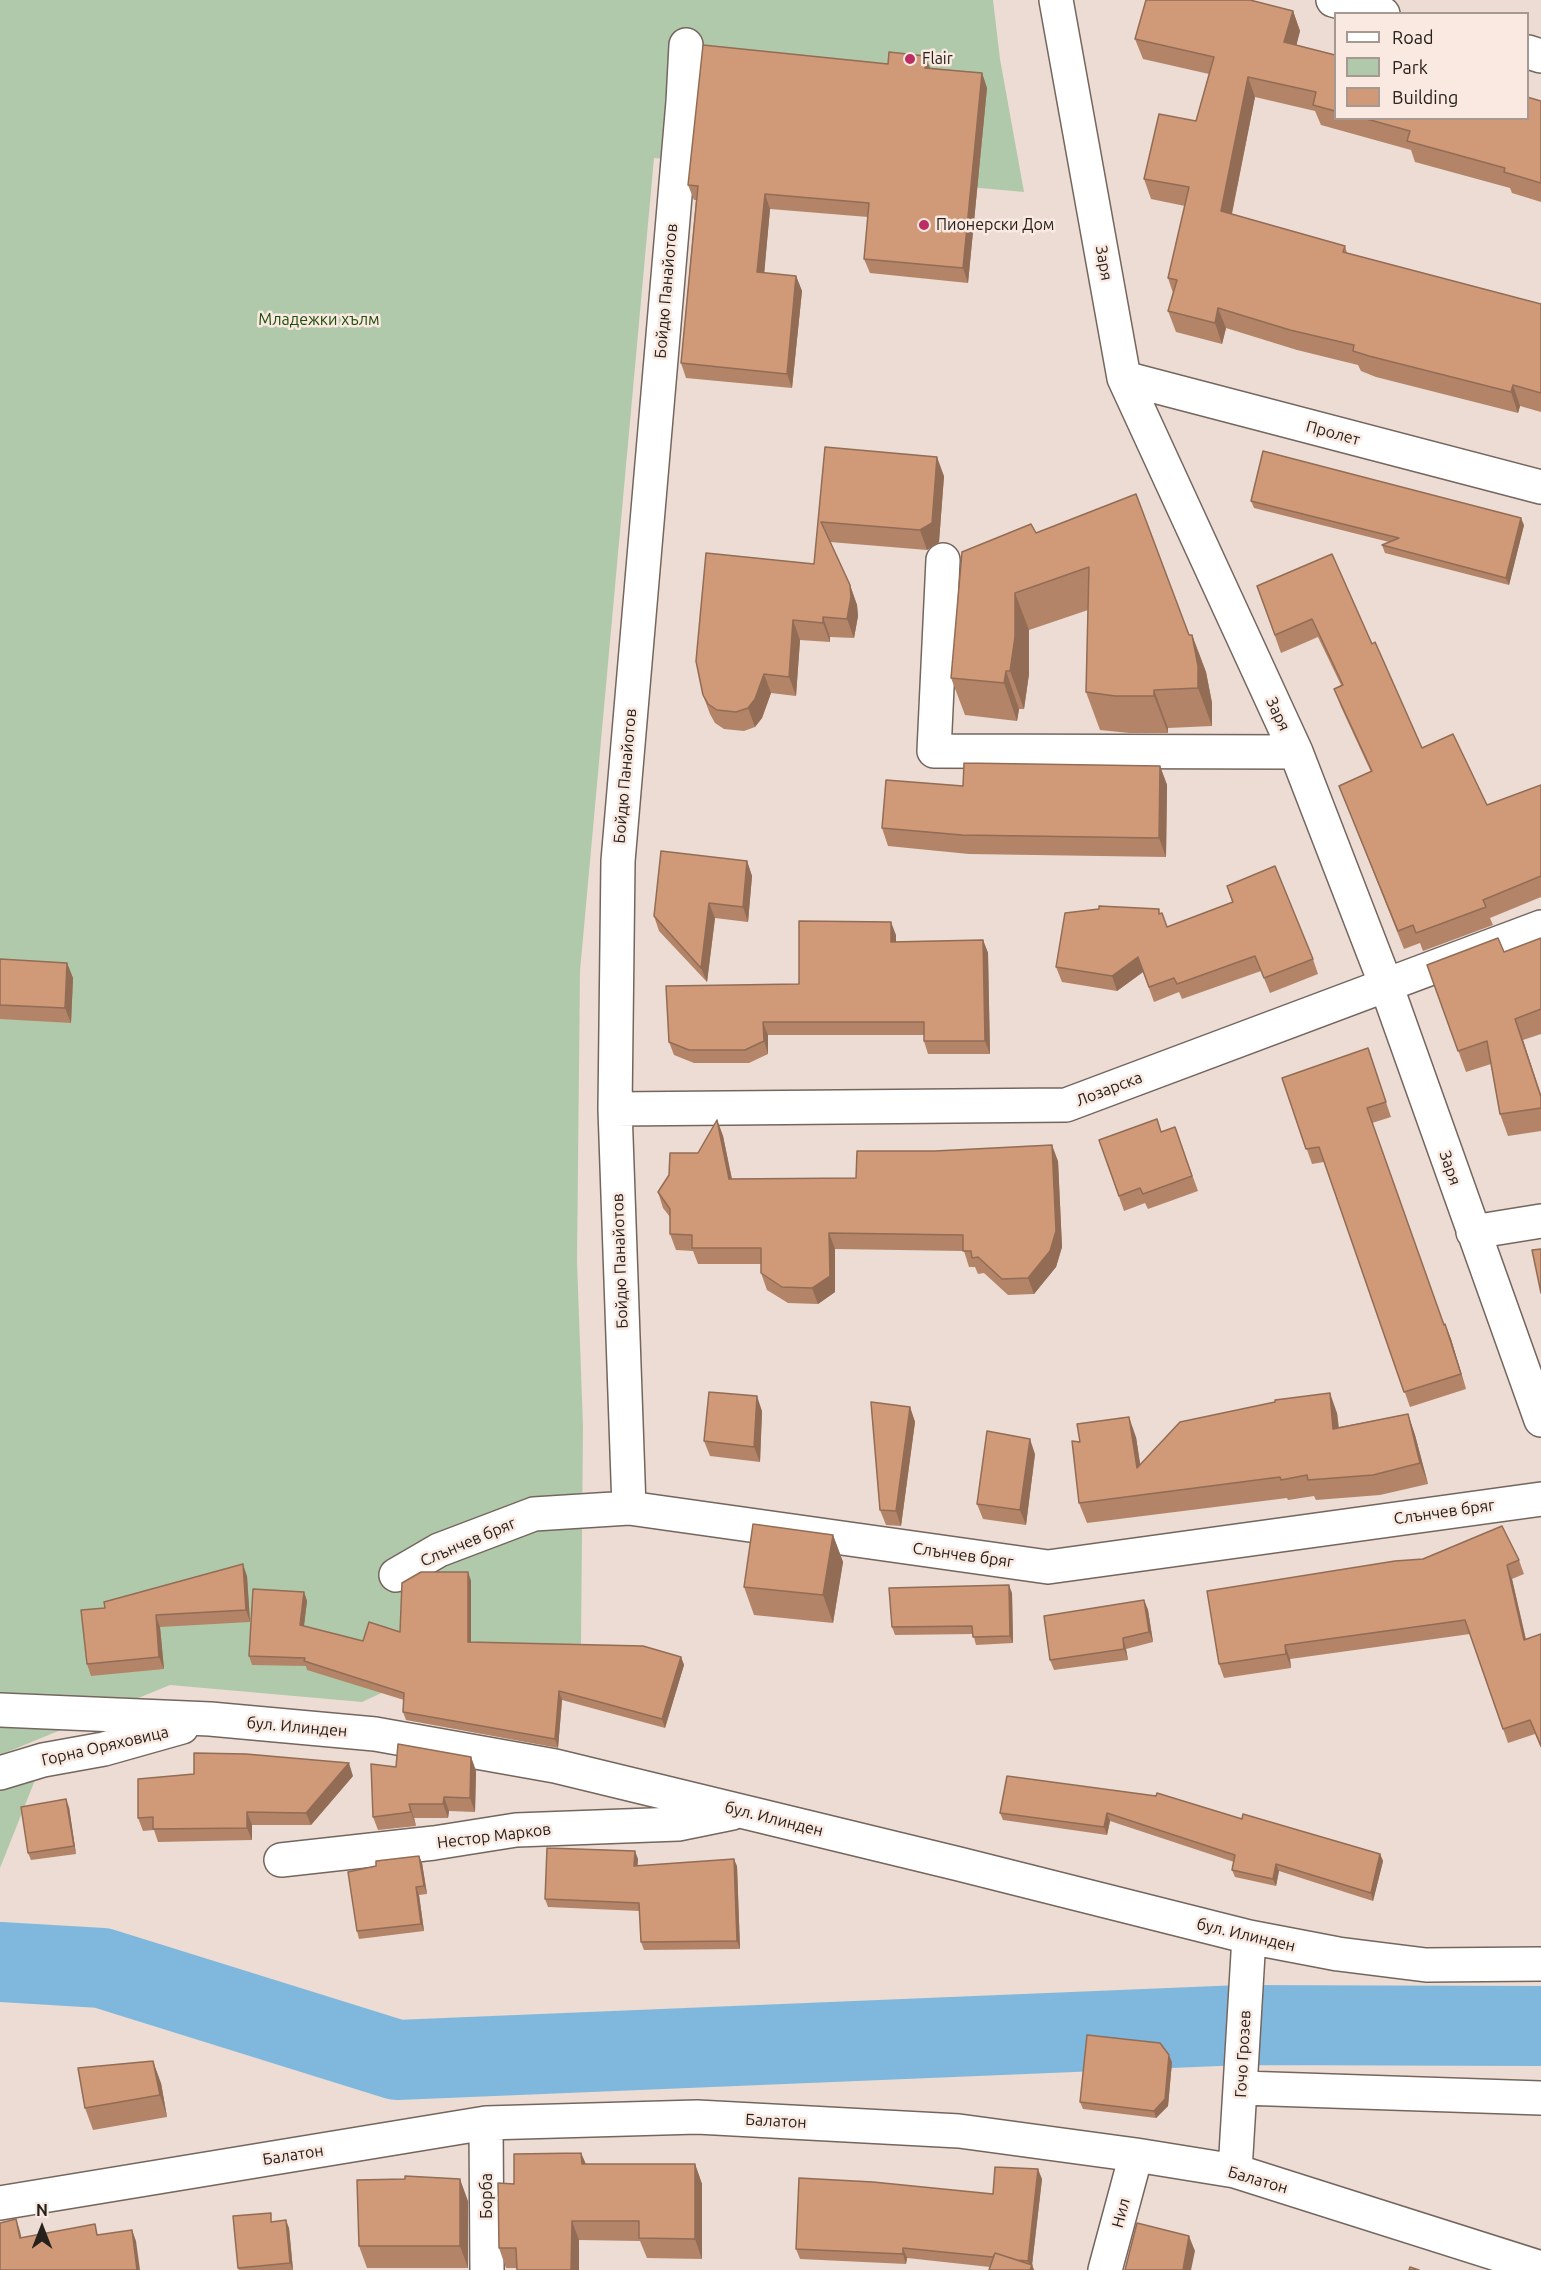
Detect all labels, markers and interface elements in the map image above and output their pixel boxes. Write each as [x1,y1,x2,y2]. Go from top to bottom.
legend [1334,12,1529,120]
text: Road [1392,27,1434,47]
place label: Flair [922,49,953,69]
marker: Flair [903,52,917,66]
text: Park [1392,57,1428,77]
text: Building [1392,87,1458,107]
place label: Пионерски Дом [936,215,1054,235]
marker: Пионерски Дом [917,218,931,232]
street label: Бойдю Панайотов [651,223,681,359]
street label: Заря [1091,244,1117,282]
park label: Младежки хълм [258,310,380,330]
street label: Пролет [1304,417,1362,449]
street label: Заря [1262,694,1294,734]
street label: Бойдю Панайотов [610,708,640,844]
street label: Лозарска [1073,1068,1145,1110]
street label: Заря [1435,1148,1465,1188]
street label: Бойдю Панайотов [608,1193,632,1329]
street label: Слънчев бряг [1392,1495,1496,1529]
street label: Слънчев бряг [417,1513,519,1571]
street label: Слънчев бряг [911,1538,1015,1572]
street label: бул. Илинден [246,1713,348,1741]
street label: Горна Оряховица [40,1722,170,1770]
street label: бул. Илинден [723,1797,825,1841]
street label: Нестор Марков [436,1819,552,1853]
street label: бул. Илинден [1195,1914,1297,1956]
street label: Гочо Грозев [1231,2010,1255,2098]
street label: Балатон [745,2110,807,2132]
street label: Балатон [261,2141,325,2169]
street label: Балатон [1226,2162,1290,2198]
street label: Борба [477,2173,497,2219]
street label: Нил [1108,2196,1134,2230]
north arrow [12,2198,72,2258]
text: N [36,2201,48,2219]

